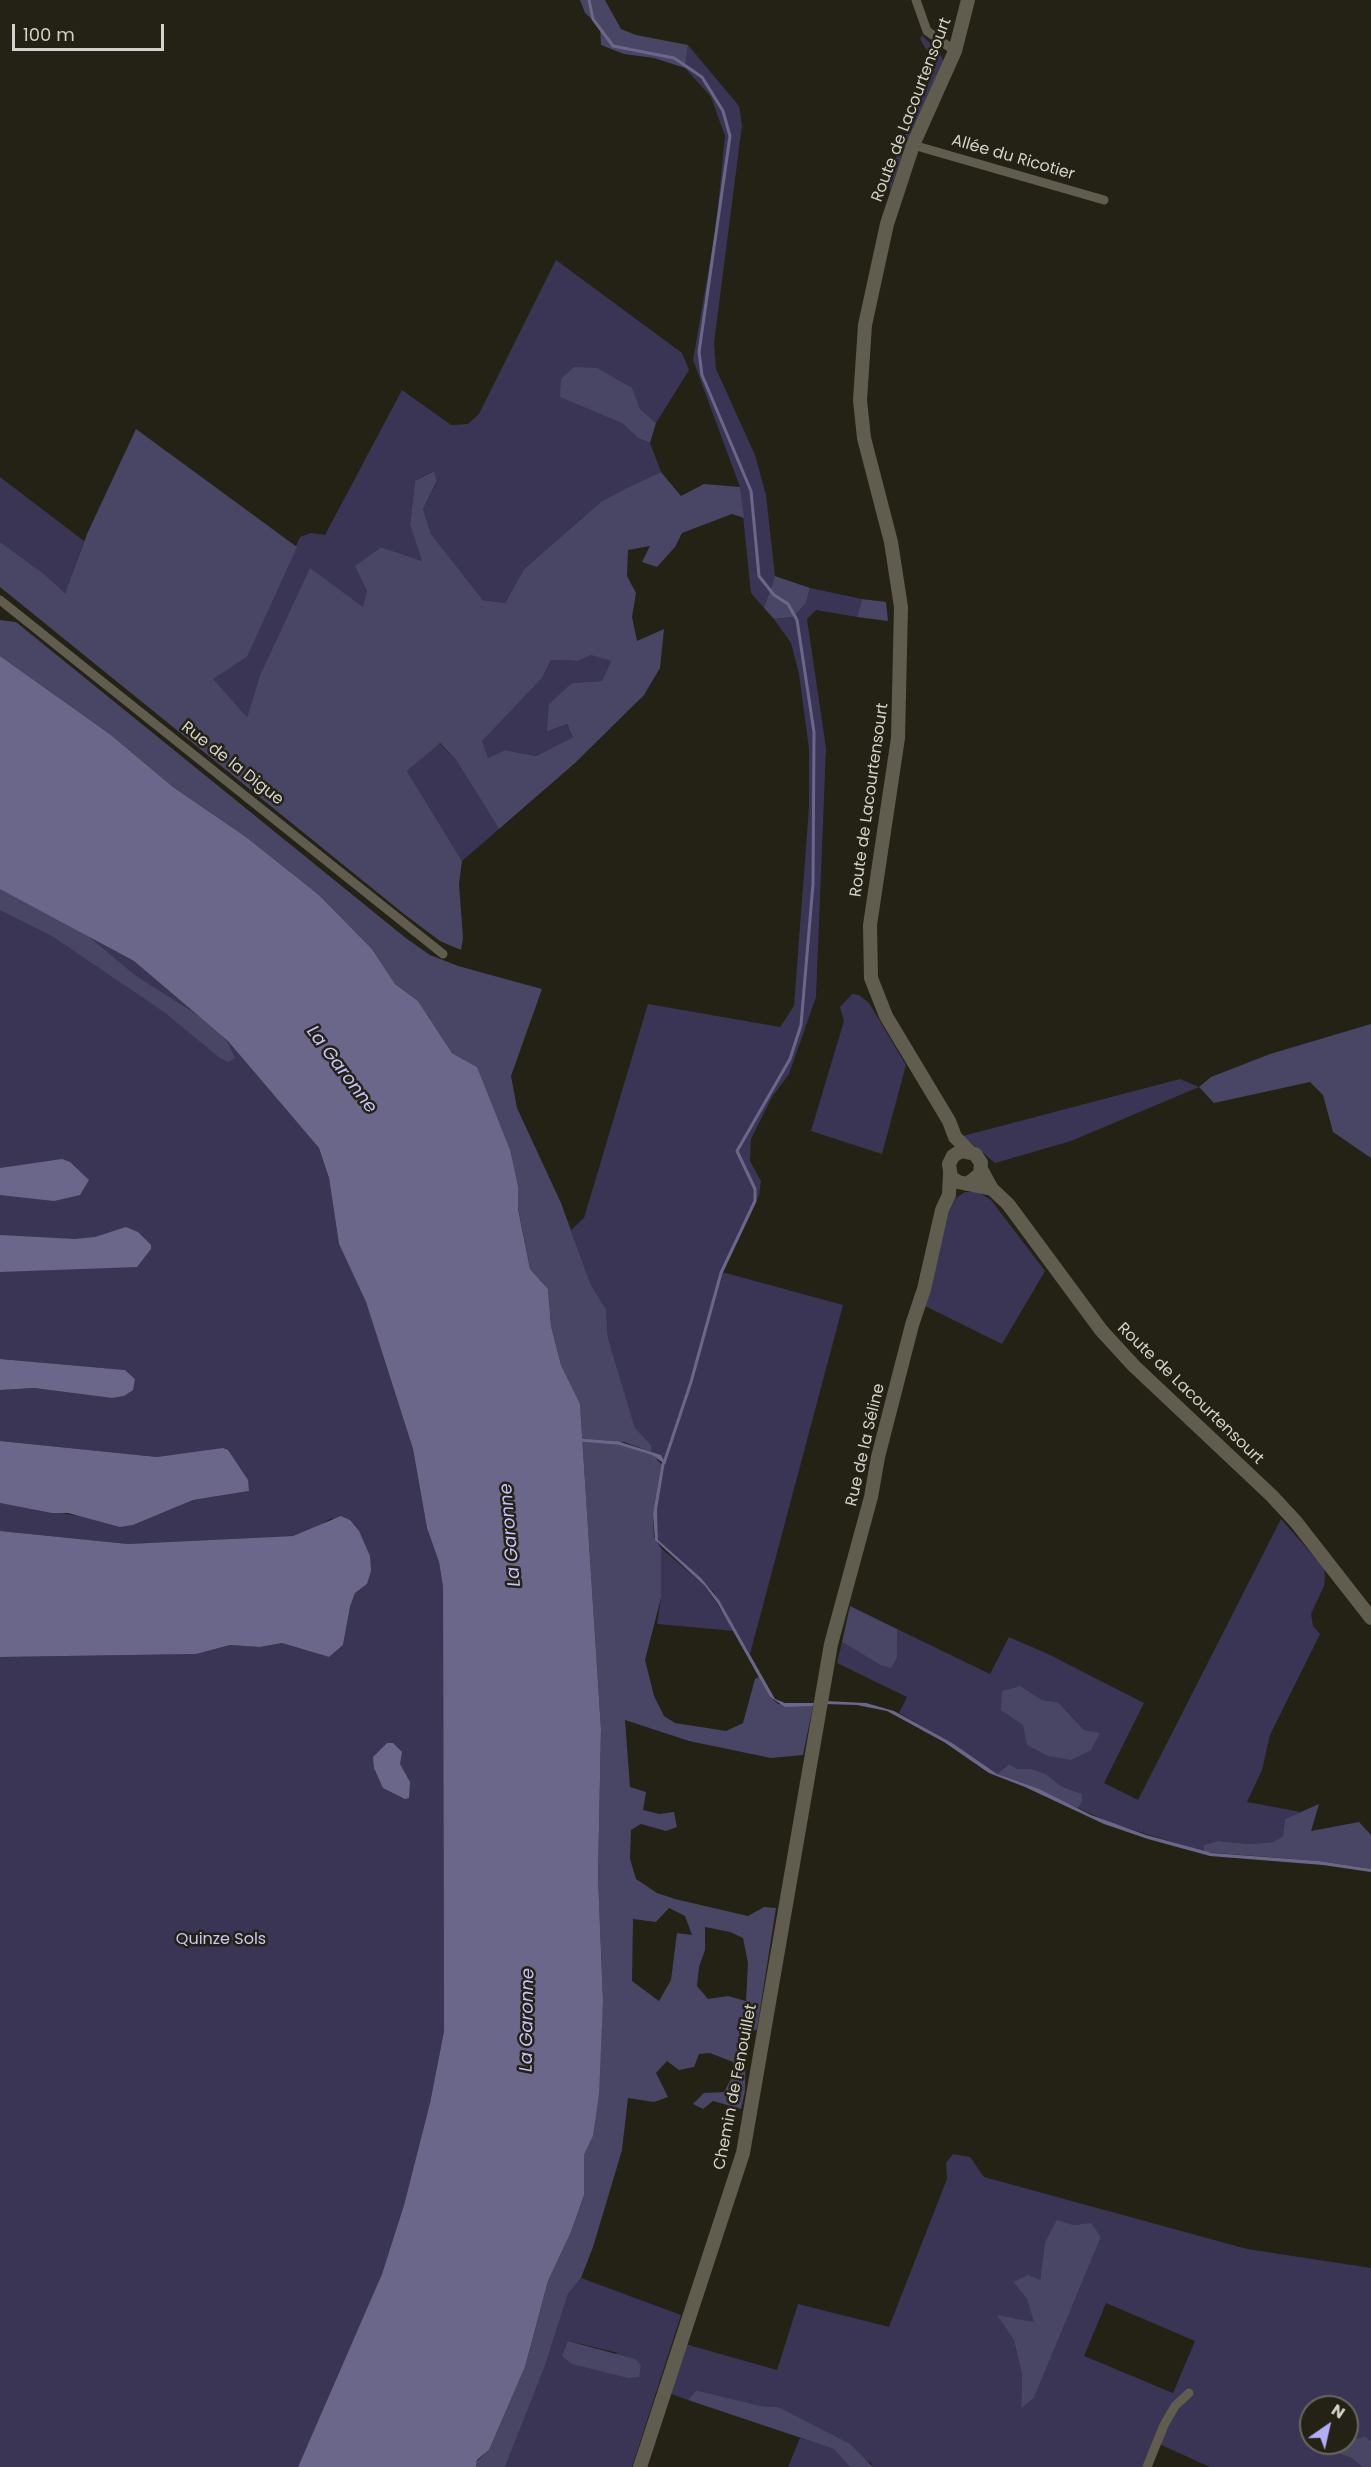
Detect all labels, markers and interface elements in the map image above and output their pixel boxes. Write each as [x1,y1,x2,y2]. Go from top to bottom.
scale bar [15,12,166,50]
street label: Route de Lacourtensourt [868,15,956,205]
text: 100 m [23,22,75,47]
street label: Allée du Ricotier [949,131,1077,185]
street label: Route de Lacourtensourt [847,702,893,898]
street label: Rue de la Digue [177,718,287,810]
water label: La Garonne [301,1022,381,1118]
street label: Route de Lacourtensourt [1113,1319,1267,1469]
street label: Rue de la Séline [843,1382,889,1508]
water label: La Garonne [496,1482,526,1588]
park label: Quinze Sols [176,1930,266,1950]
water label: La Garonne [516,1968,540,2072]
street label: Chemin de Fenouillet [710,2002,762,2172]
north arrow [1299,2395,1359,2455]
text: N [1327,2398,1350,2424]

